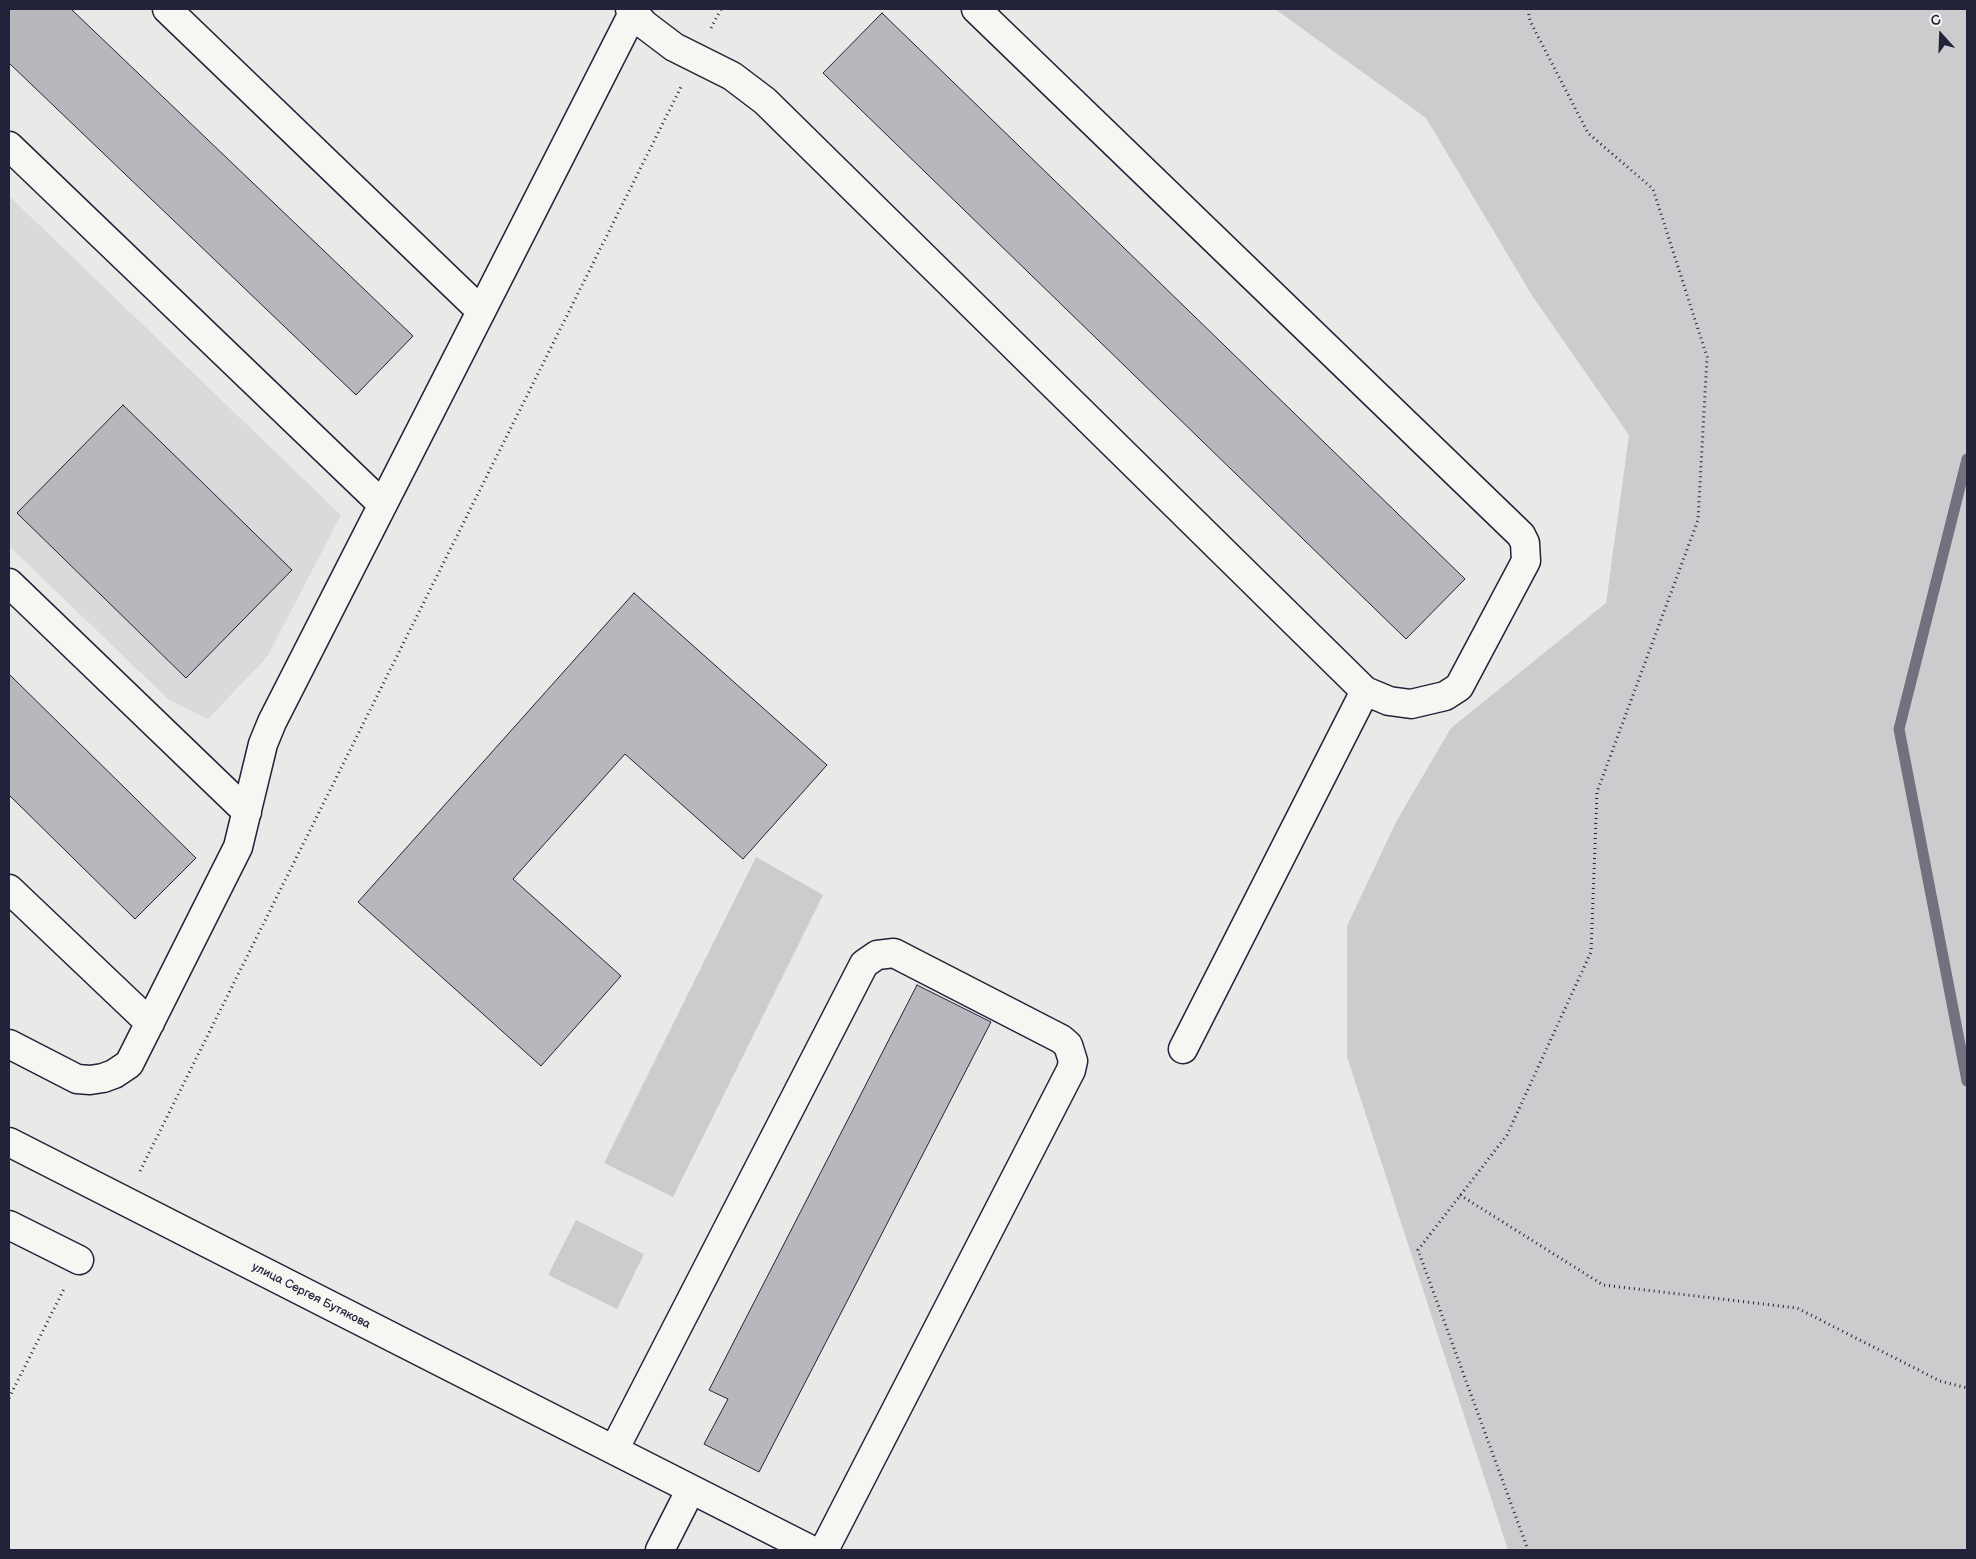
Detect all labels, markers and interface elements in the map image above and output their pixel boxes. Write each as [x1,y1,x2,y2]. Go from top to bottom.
north arrow [1916,10,1966,60]
text: С [1928,11,1943,30]
street label: улица Сергея Бутякова [249,1260,373,1332]

